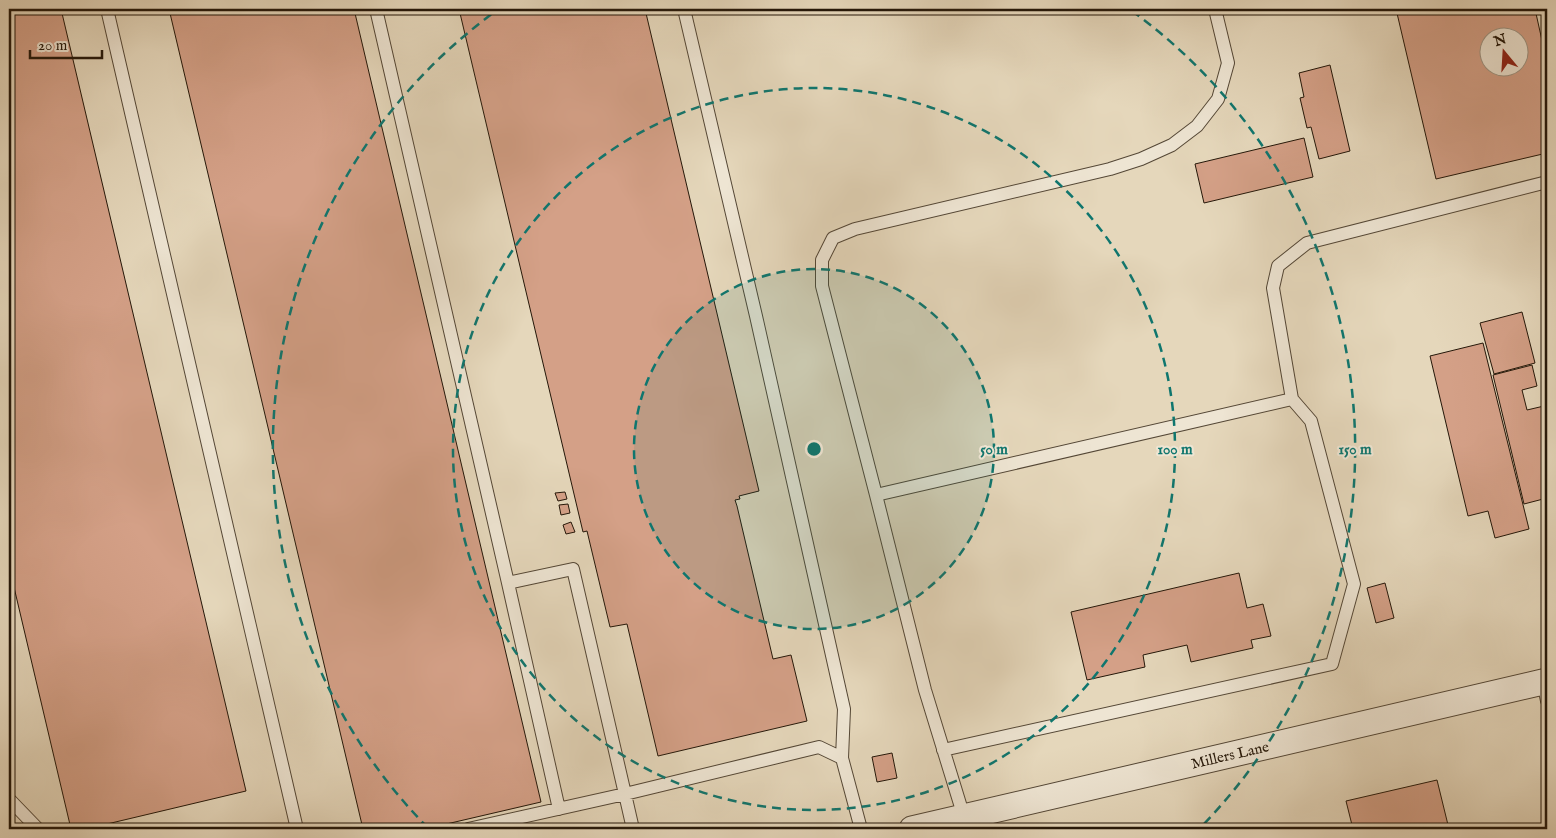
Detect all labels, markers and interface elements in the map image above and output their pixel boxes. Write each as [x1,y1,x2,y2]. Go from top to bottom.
scale bar [30,28,102,60]
north arrow [1478,28,1528,78]
text: N [1491,30,1509,51]
text: 20 m [38,36,68,55]
centre of rings [805,440,823,458]
text: 50 m [980,440,1008,459]
text: 100 m [1157,440,1193,459]
text: 150 m [1338,440,1372,459]
street label: Millers Lane [1189,737,1271,774]

